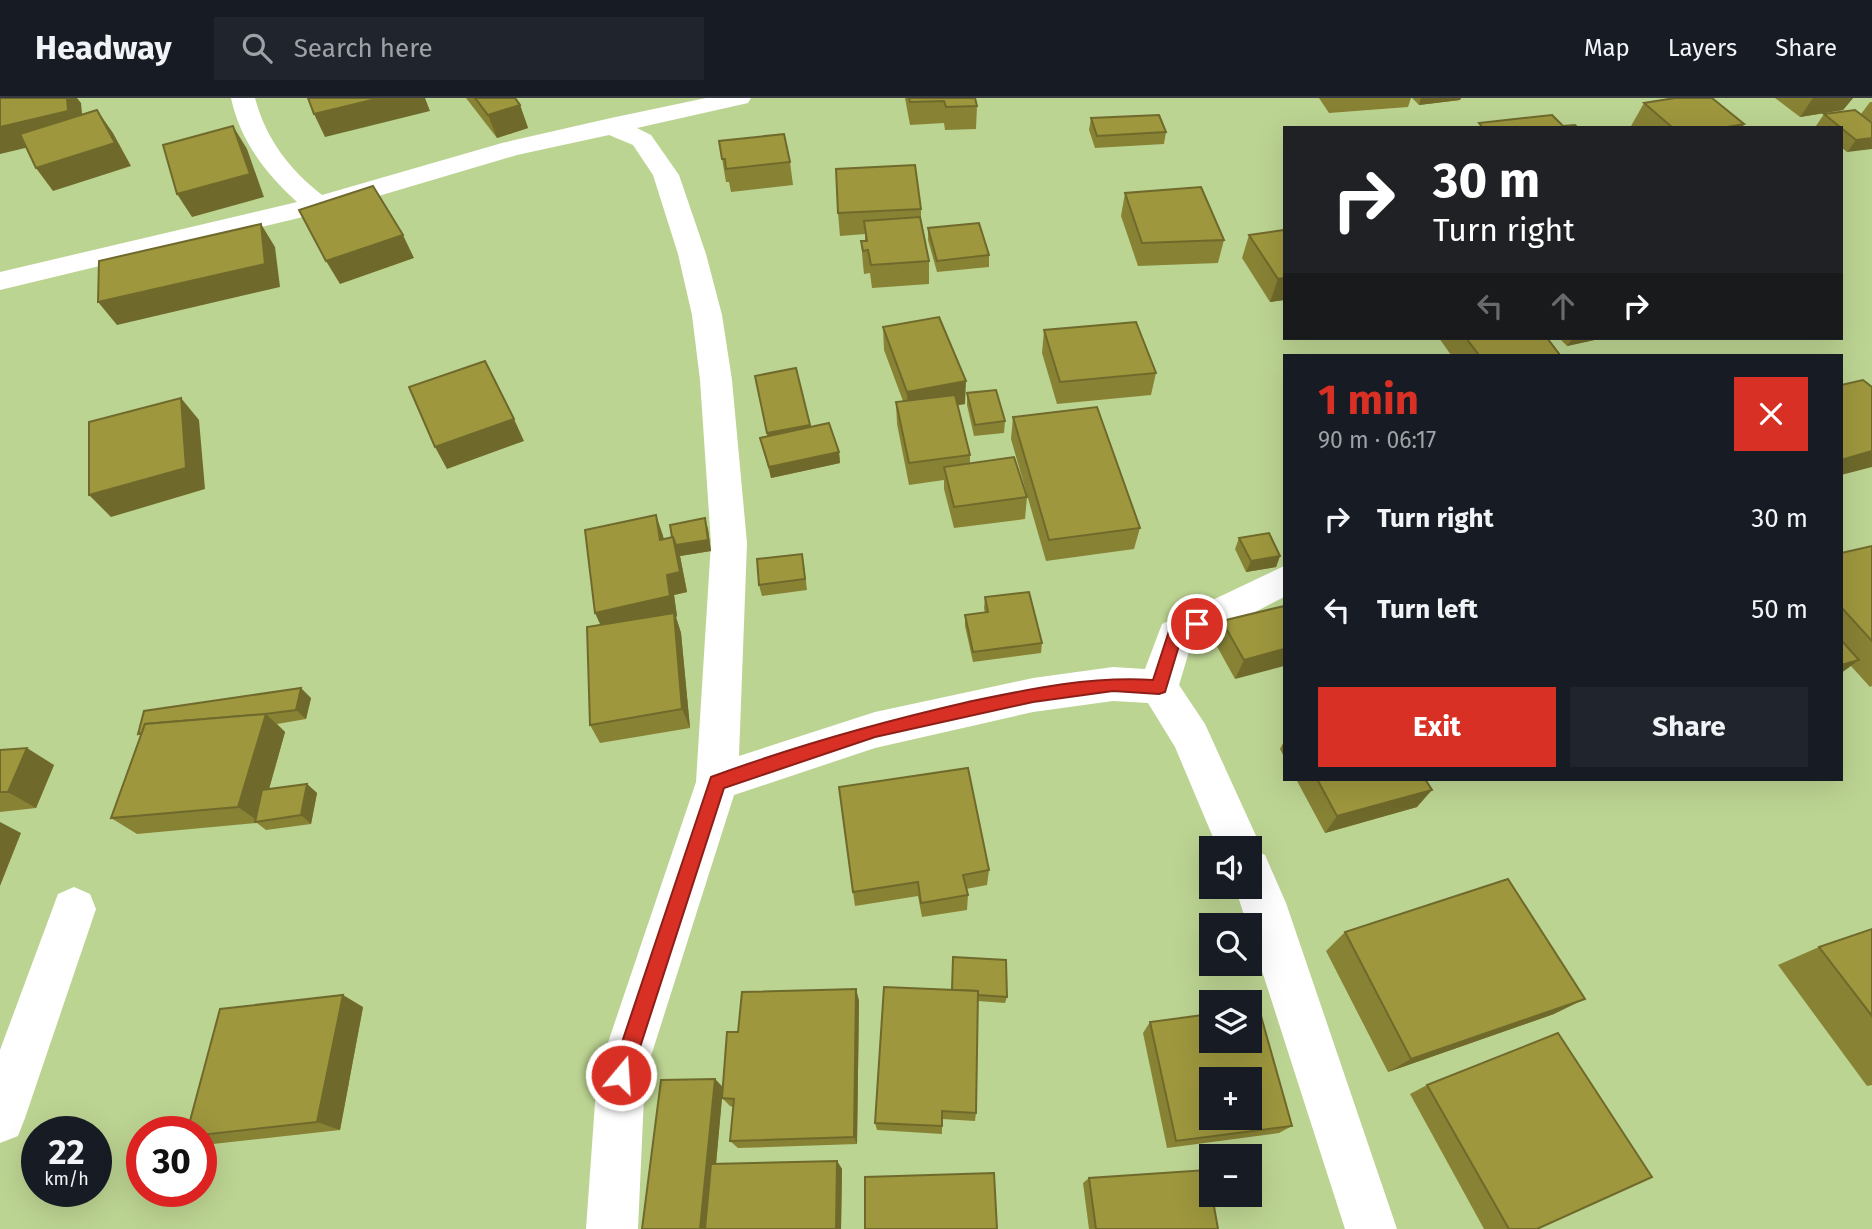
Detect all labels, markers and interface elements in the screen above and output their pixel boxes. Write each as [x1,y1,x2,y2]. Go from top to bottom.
search box [214,17,704,80]
text: Headway [35,28,172,68]
icon: search [238,29,276,67]
text: Search here [294,33,433,64]
text: Map [1584,34,1630,62]
text: Layers [1668,34,1737,62]
text: Share [1775,34,1837,62]
text: 30 m [1433,151,1540,210]
icon: right [1318,154,1409,245]
text: Turn right [1433,211,1575,249]
icon: left [1471,287,1509,325]
icon: ahead [1544,287,1582,325]
icon: right [1617,287,1655,325]
text: 1 min [1318,375,1419,425]
button: close [1734,377,1808,451]
text: 90 m · 06:17 [1318,426,1436,454]
icon: right [1318,500,1356,538]
text: Turn right [1377,503,1494,534]
text: 30 m [1751,503,1808,534]
icon: left [1318,591,1356,629]
pin [1167,594,1227,654]
text: Turn left [1377,594,1478,625]
text: 50 m [1751,594,1808,625]
icon: arrive [1178,605,1216,643]
button: Exit [1318,687,1556,767]
button: Share [1570,687,1808,767]
map controls [1199,836,1262,1207]
button: sound [1199,836,1262,899]
button: search [1199,913,1262,976]
button: layers [1199,990,1262,1053]
position arrow [584,1038,658,1112]
button: + [1199,1067,1262,1130]
speed limit sign: 30 [126,1116,217,1207]
text: 22 [48,1131,85,1173]
button: − [1199,1144,1262,1207]
text: km/h [44,1168,89,1190]

